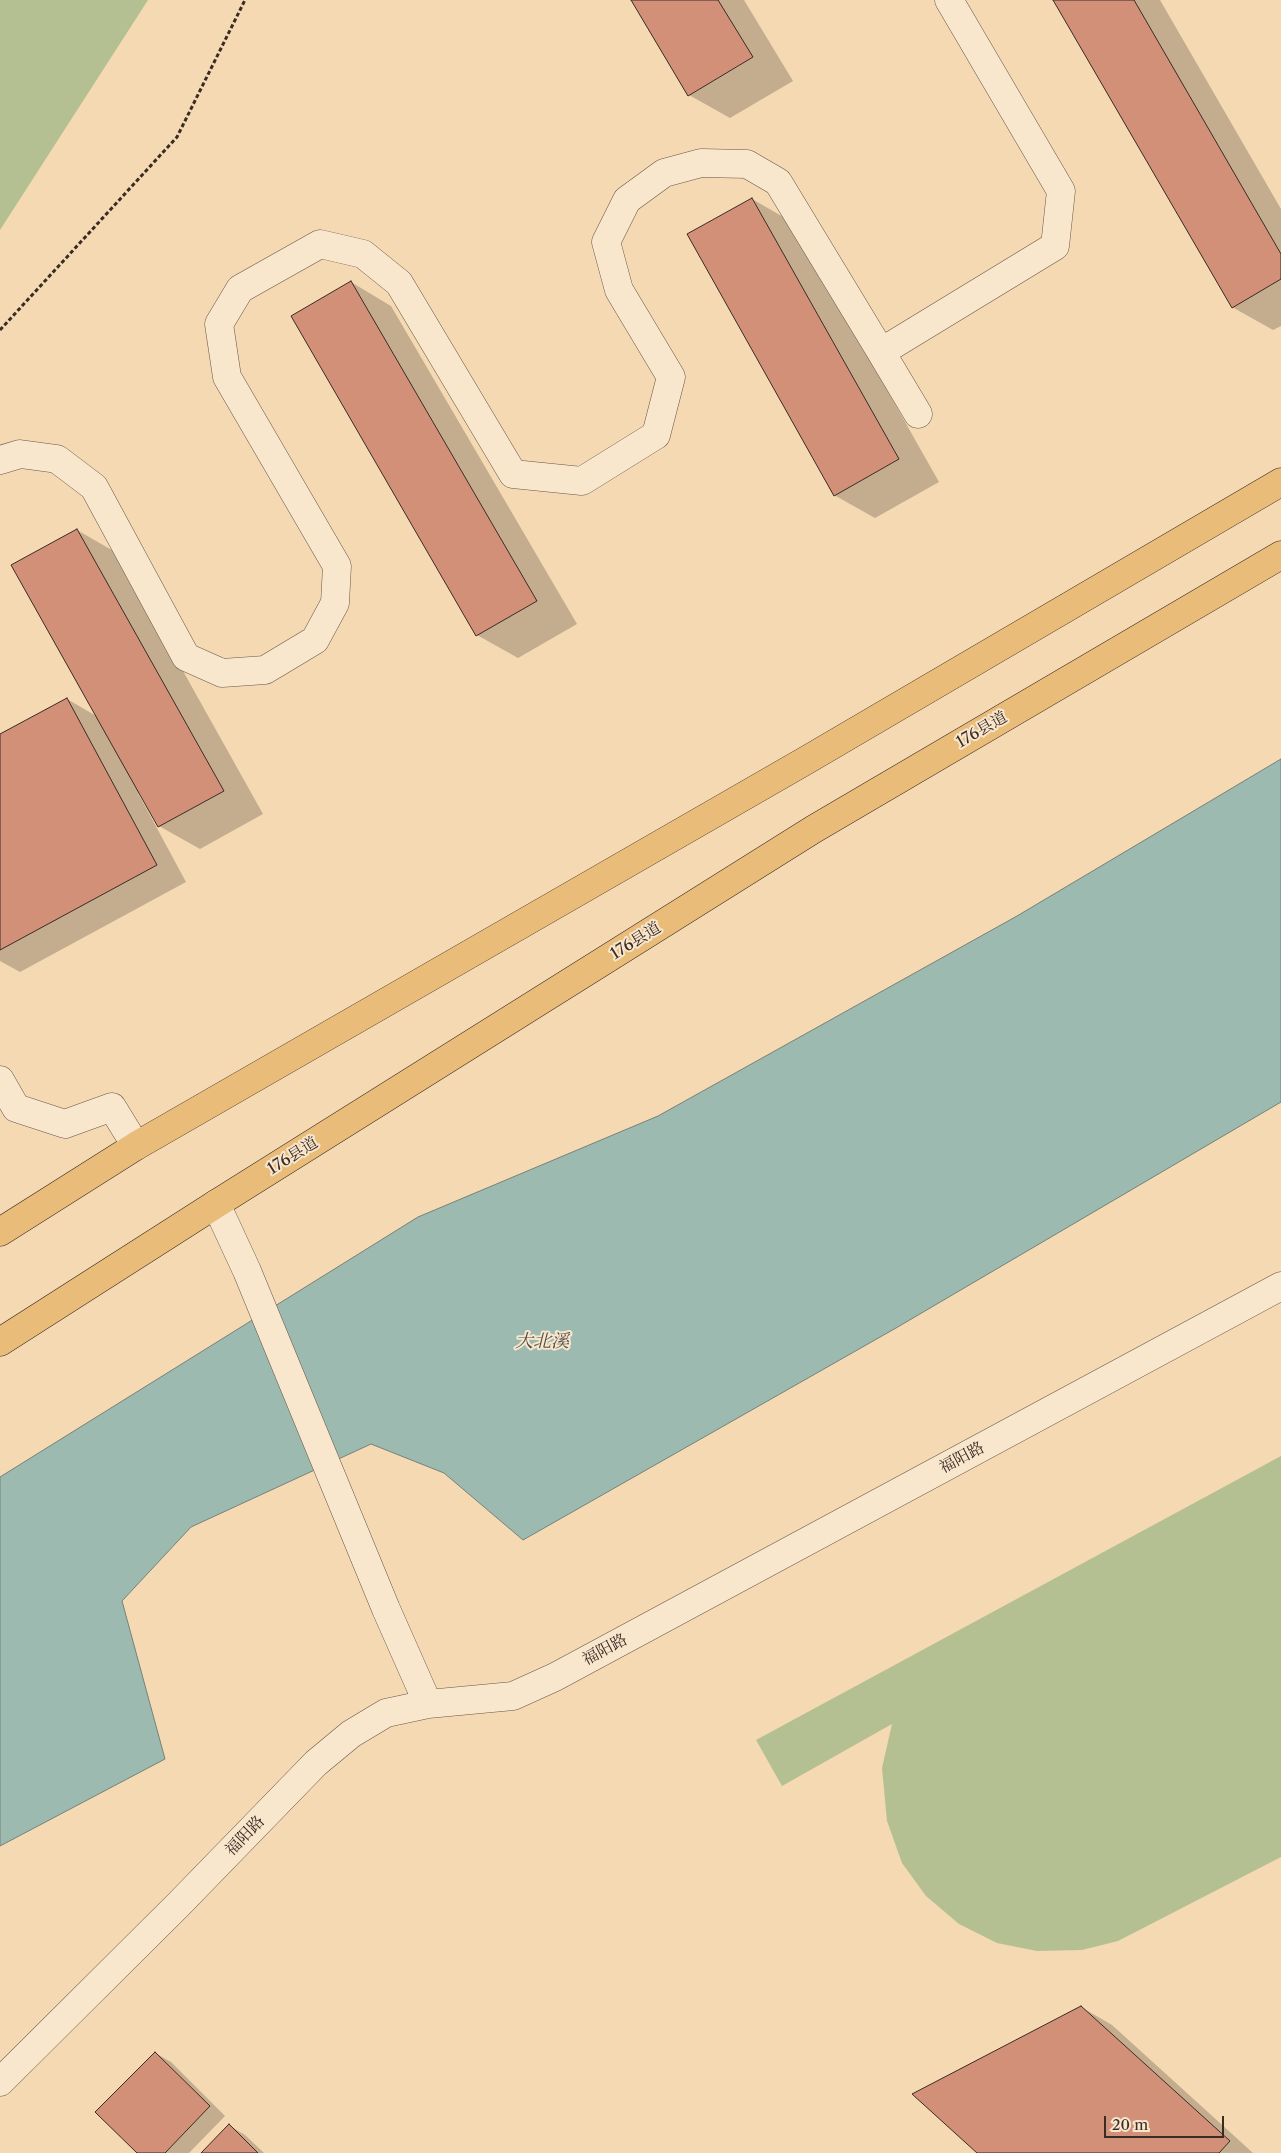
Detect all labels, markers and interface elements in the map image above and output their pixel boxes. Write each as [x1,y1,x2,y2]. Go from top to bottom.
street label: 176县道 [953,708,1011,752]
street label: 176县道 [607,918,665,964]
street label: 176县道 [264,1133,322,1179]
water label: 大北溪 [515,1331,569,1353]
street label: 福阳路 [936,1438,988,1478]
street label: 福阳路 [579,1630,631,1670]
street label: 福阳路 [221,1812,269,1860]
scale bar [1106,2106,1226,2138]
text: 20 m [1112,2115,1148,2134]

